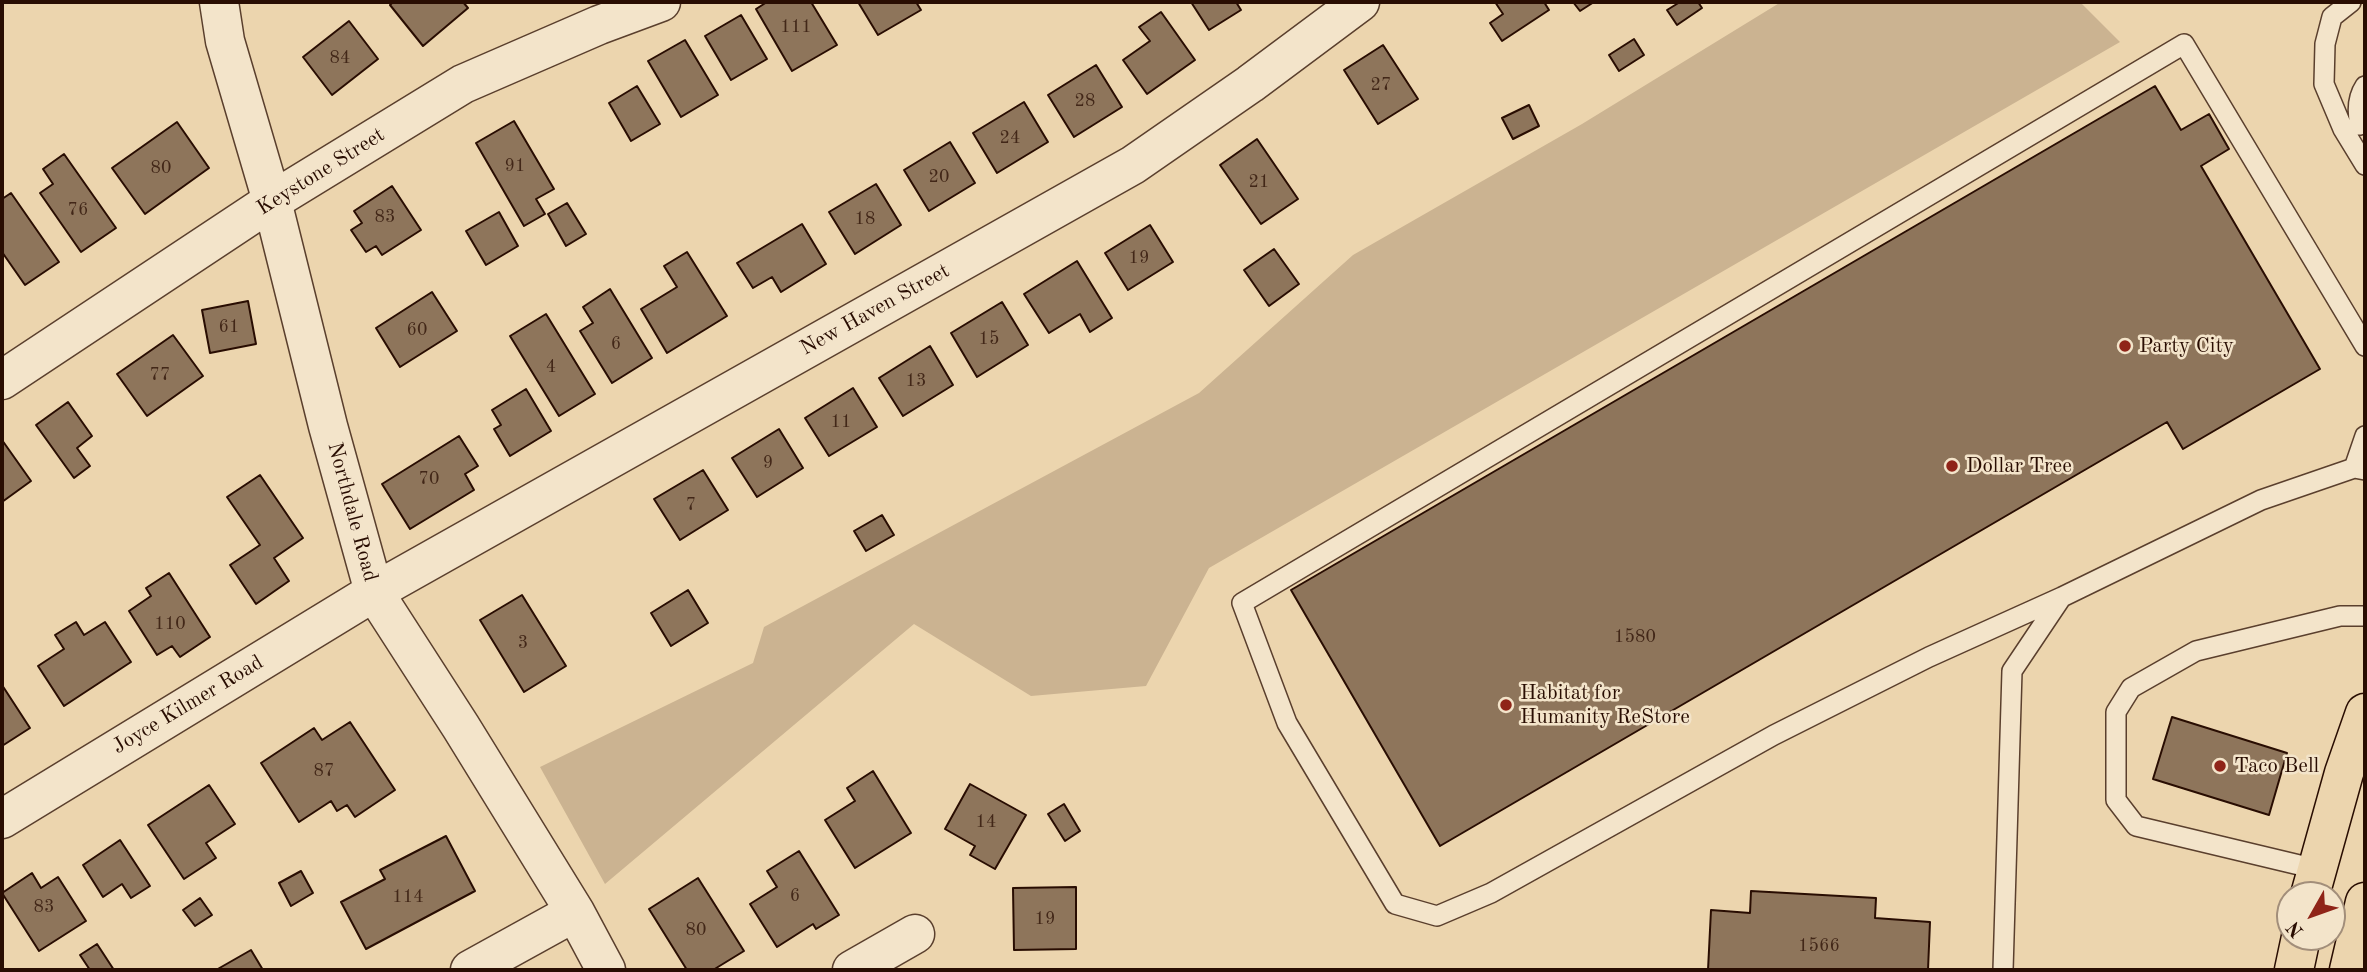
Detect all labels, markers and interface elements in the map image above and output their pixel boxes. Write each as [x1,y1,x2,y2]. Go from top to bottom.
house number: 111 [780,16,812,38]
house number: 84 [330,47,350,69]
house number: 27 [1371,74,1391,96]
house number: 28 [1075,90,1095,112]
street label: Keystone Street [252,123,390,221]
house number: 24 [1000,127,1020,149]
house number: 91 [505,155,525,177]
house number: 80 [151,157,171,179]
house number: 20 [929,166,949,188]
house number: 21 [1249,171,1269,193]
house number: 76 [68,199,88,221]
house number: 83 [375,206,395,228]
house number: 18 [855,208,875,230]
house number: 19 [1129,247,1149,269]
street label: New Haven Street [796,259,954,361]
house number: 61 [219,316,239,338]
house number: 60 [407,319,427,341]
house number: 15 [979,328,999,350]
house number: 6 [611,333,621,355]
place label: Party City [2139,333,2234,359]
marker: Party City [2117,338,2133,354]
house number: 4 [546,356,556,378]
house number: 77 [150,364,170,386]
house number: 13 [906,370,926,392]
house number: 11 [831,411,851,433]
street label: Northdale Road [321,440,383,584]
house number: 9 [763,452,773,474]
place label: Dollar Tree [1966,453,2072,479]
marker: Dollar Tree [1944,458,1960,474]
house number: 70 [419,468,439,490]
house number: 7 [686,494,696,516]
house number: 110 [154,613,186,635]
house number: 1580 [1614,626,1656,648]
house number: 3 [518,632,528,654]
street label: Joyce Kilmer Road [108,650,268,760]
place label: Habitat for Humanity ReStore [1520,680,1690,730]
marker: Habitat for Humanity ReStore [1498,697,1514,713]
place label: Taco Bell [2234,753,2319,779]
marker: Taco Bell [2212,758,2228,774]
house number: 87 [314,760,334,782]
house number: 14 [976,811,996,833]
north arrow [2276,881,2346,951]
house number: 6 [790,885,800,907]
house number: 114 [392,886,424,908]
house number: 83 [34,896,54,918]
house number: 19 [1035,908,1055,930]
text: N [2284,917,2308,940]
house number: 80 [686,919,706,941]
house number: 1566 [1798,935,1840,957]

